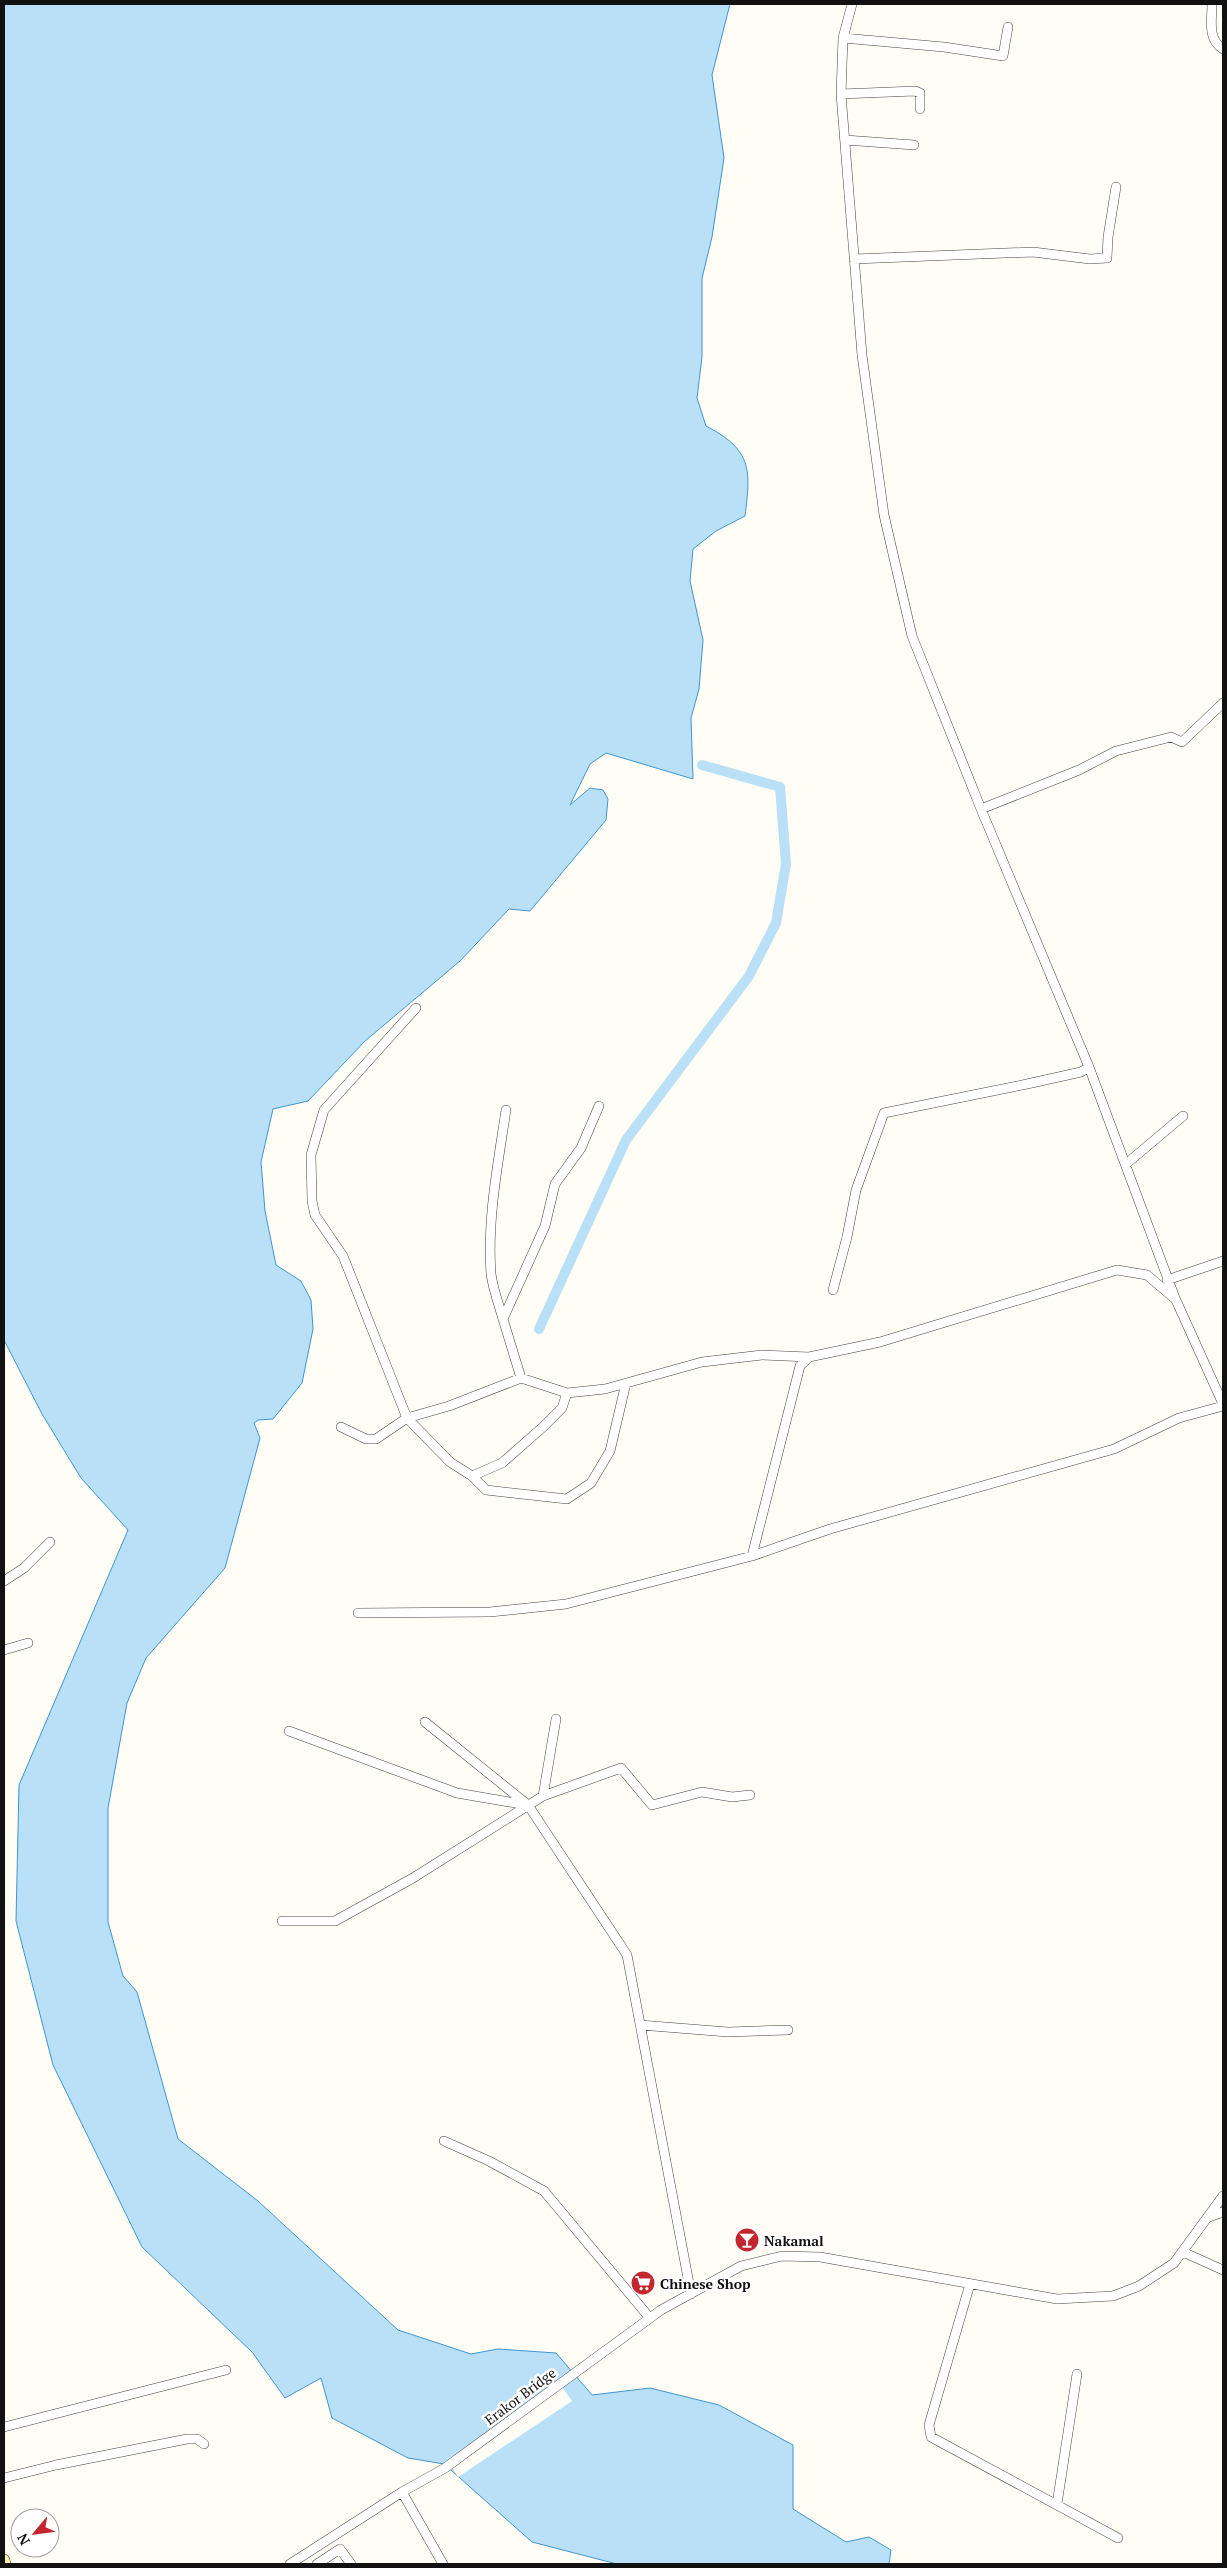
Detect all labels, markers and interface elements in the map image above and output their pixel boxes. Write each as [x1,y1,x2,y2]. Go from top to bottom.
bar icon: Nakamal [734,2227,760,2253]
place label: Nakamal [764,2231,824,2250]
supermarket icon: Chinese Shop [630,2270,656,2296]
place label: Chinese Shop [660,2274,751,2293]
street label: Erakor Bridge [481,2363,559,2429]
north arrow [10,2508,60,2558]
text: N [12,2530,34,2549]

